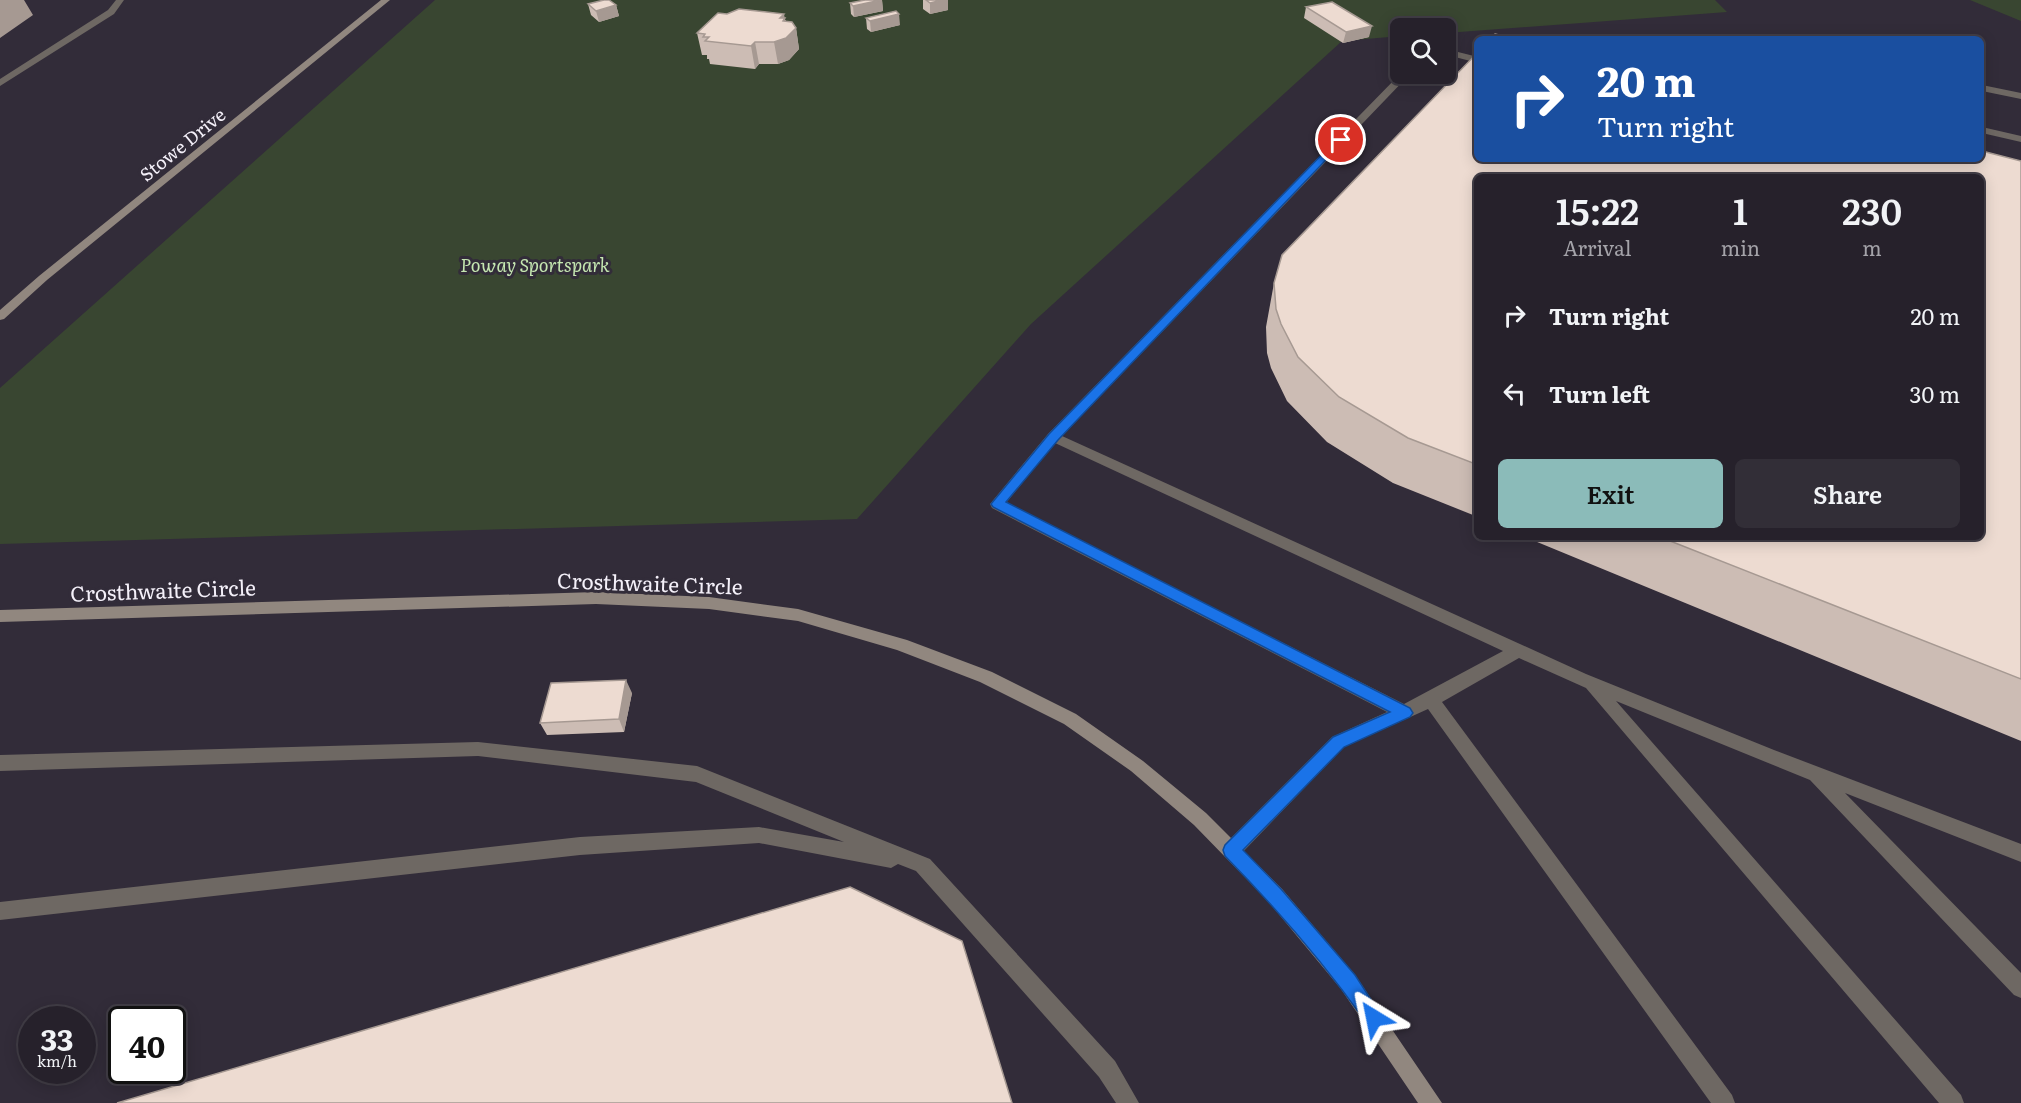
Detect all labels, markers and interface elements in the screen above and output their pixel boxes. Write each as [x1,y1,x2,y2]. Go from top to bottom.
map controls [1390,18,1456,84]
button: search [1390,18,1456,84]
text: 20 m [1597,48,1696,110]
icon: right [1498,60,1576,138]
street label: Stowe Drive [133,101,231,187]
text: Turn right [1597,105,1734,145]
pin [1315,114,1366,165]
icon: arrive [1324,123,1357,156]
text: 15:22 [1556,183,1639,236]
text: 1 [1733,183,1748,236]
text: 230 [1842,183,1902,236]
text: Arrival [1563,232,1632,262]
text: min [1721,232,1760,262]
text: m [1862,232,1882,262]
park label: Poway Sportspark [460,251,610,278]
icon: right [1498,299,1531,332]
text: Turn right [1549,299,1669,332]
text: 20 m [1910,299,1960,332]
icon: left [1498,377,1531,410]
text: Turn left [1549,377,1650,410]
text: 30 m [1910,377,1960,410]
button: Exit [1498,459,1723,528]
button: Share [1735,459,1960,528]
street label: Crosthwaite Circle [557,563,743,601]
street label: Crosthwaite Circle [70,570,256,608]
position arrow [1342,986,1406,1050]
speed limit sign: 40 [108,1006,186,1084]
text: 33 [41,1016,73,1060]
text: km/h [37,1049,77,1072]

